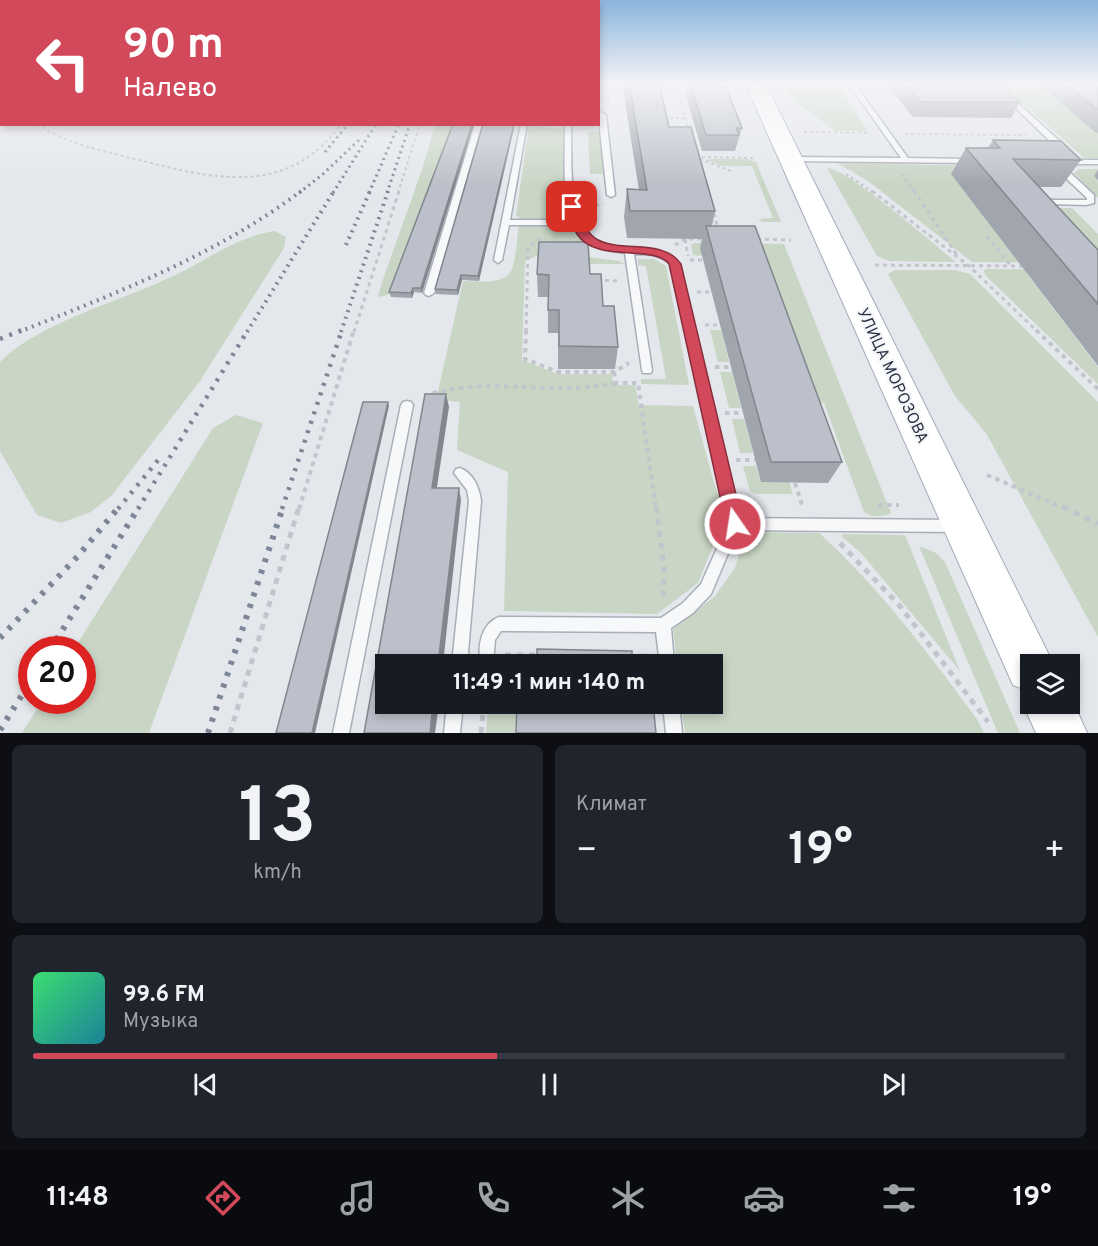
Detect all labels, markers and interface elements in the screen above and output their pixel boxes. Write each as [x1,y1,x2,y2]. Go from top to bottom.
text: 90 m [123,20,224,73]
icon: left [24,24,102,102]
text: Налево [123,72,217,106]
pin [546,181,597,232]
icon: arrive [555,190,588,223]
street label: УЛИЦА МОРОЗОВА [852,305,932,447]
position arrow [703,492,767,556]
speed limit sign: 20 [18,636,96,714]
map controls [1020,654,1080,714]
button: layers [1020,654,1080,714]
text: 11:49 · 1 мин · 140 m [453,670,645,697]
text: 13 [239,771,316,870]
text: Климат [576,792,647,818]
text: 19° [788,823,853,880]
text: − [576,831,597,873]
text: + [1044,831,1065,873]
text: km/h [253,860,302,886]
text: 99.6 FM [123,982,205,1009]
text: Музыка [123,1009,198,1035]
icon: previous [189,1068,222,1101]
icon: pause [533,1068,566,1101]
icon: next [877,1068,910,1101]
icon: directions [202,1177,244,1219]
icon: music [337,1177,379,1219]
icon: phone [472,1177,514,1219]
icon: climate [607,1177,649,1219]
icon: car [743,1177,785,1219]
icon: filters [878,1177,920,1219]
text: 11:48 [47,1181,109,1215]
text: 19° [1013,1181,1051,1215]

